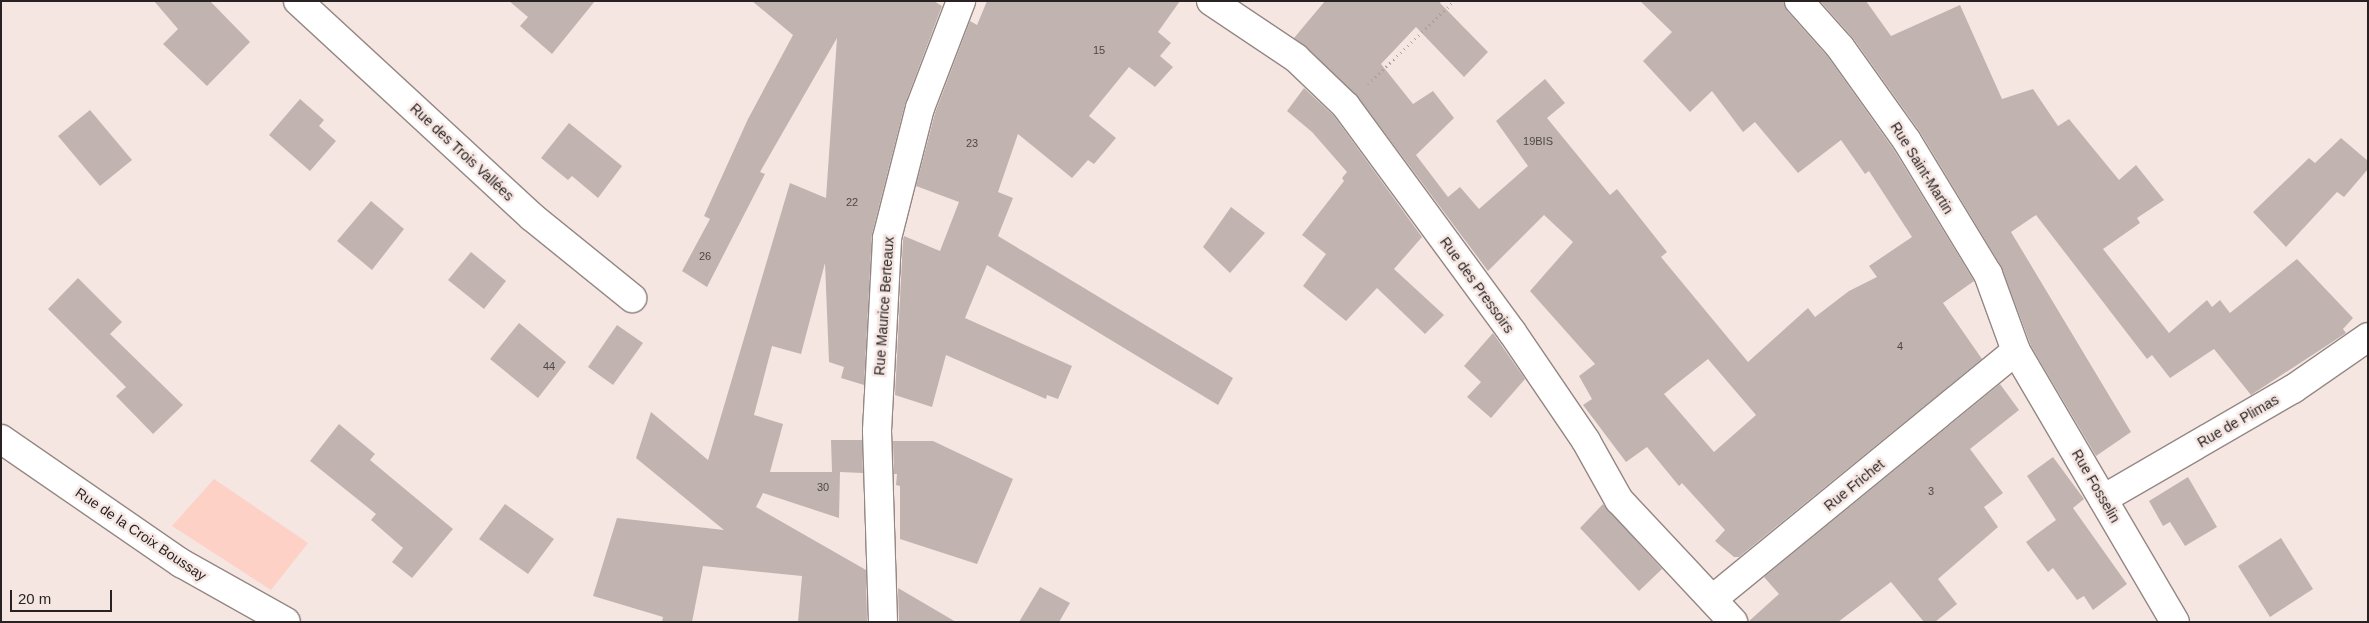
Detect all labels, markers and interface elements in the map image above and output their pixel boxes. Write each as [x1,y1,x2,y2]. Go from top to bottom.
house number: 15 [1093,43,1105,57]
street label: Rue des Trois Vallées [407,100,517,204]
street label: Rue Saint-Martin [1887,119,1957,217]
house number: 19BIS [1523,134,1553,148]
house number: 23 [966,136,978,150]
house number: 22 [846,195,858,209]
street label: Rue des Pressoirs [1437,234,1517,336]
street label: Rue Maurice Berteaux [871,236,897,376]
house number: 26 [699,249,711,263]
house number: 4 [1897,339,1903,353]
house number: 44 [543,359,555,373]
street label: Rue de Plimas [2194,391,2282,451]
street label: Rue Fosselin [2068,446,2124,526]
street label: Rue Frichet [1821,456,1887,514]
house number: 30 [817,480,829,494]
street label: Rue de la Croix Boussay [72,484,210,584]
house number: 3 [1928,484,1934,498]
scale bar [12,580,115,612]
text: 20 m [18,590,51,607]

